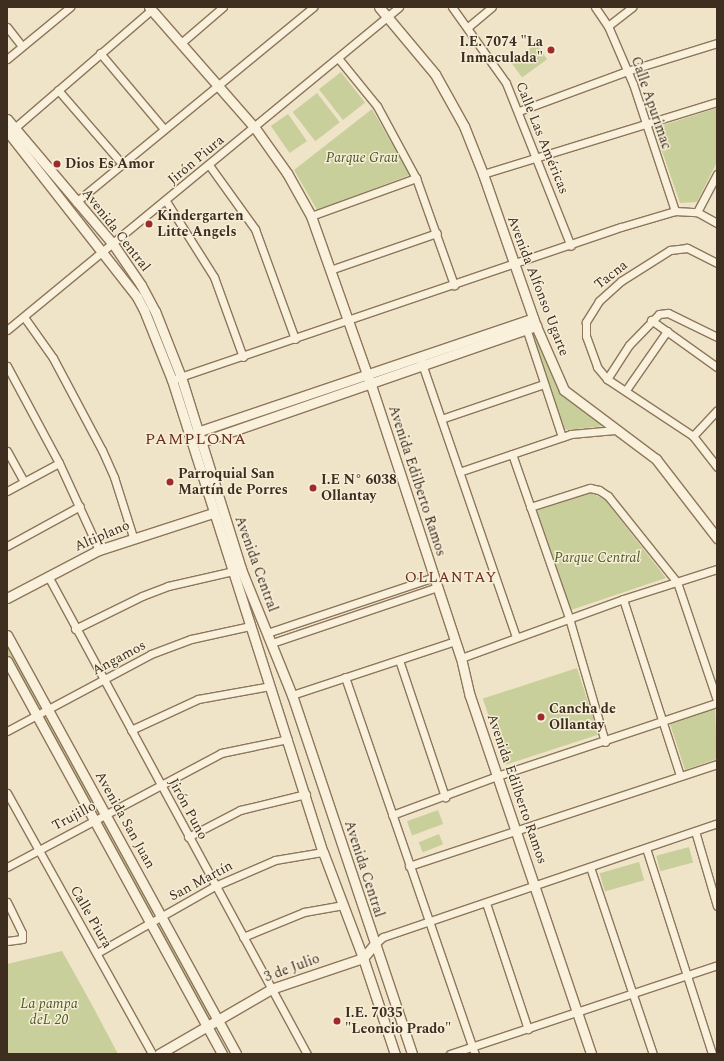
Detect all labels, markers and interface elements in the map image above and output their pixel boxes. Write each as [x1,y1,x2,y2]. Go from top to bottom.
place label: I.E. 7074 "La Inmaculada" [459,34,543,66]
marker: I.E. 7074 "La Inmaculada" [546,45,556,55]
street label: Calle Apurimac [627,54,675,152]
street label: Calle Las Américas [512,79,572,197]
street label: Jirón Piura [164,132,228,188]
park label: Parque Grau [326,150,398,166]
place label: Dios Es Amor [65,156,154,172]
marker: Dios Es Amor [52,159,62,169]
street label: Avenida Central [78,185,154,275]
place label: Kindergarten Litte Angels [157,208,244,240]
street label: Avenida Alfonso Ugarte [504,214,572,358]
marker: Kindergarten Litte Angels [144,219,154,229]
street label: Tacna [591,257,631,293]
street label: Avenida Edilberto Ramos [385,403,449,559]
district label: PAMPLONA [145,429,247,449]
place label: Parroquial San Martín de Porres [178,466,288,498]
place label: I.E N° 6038 Ollantay [321,472,397,504]
marker: Parroquial San Martín de Porres [165,477,175,487]
marker: I.E N° 6038 Ollantay [308,483,318,493]
street label: Avenida Central [231,514,281,614]
street label: Altiplano [72,517,132,555]
park label: Parque Central [554,550,640,566]
district label: OLLANTAY [405,569,497,587]
street label: Angamos [89,637,149,679]
place label: Cancha de Ollantay [549,701,616,734]
street label: Avenida Edilberto Ramos [483,712,551,866]
marker: Cancha de Ollantay [536,712,546,722]
street label: Avenida San Juan [91,769,159,871]
street label: Jirón Puno [165,775,211,843]
street label: Trujillo [49,798,99,834]
street label: Avenida Central [340,818,388,920]
street label: San Martín [166,857,236,905]
street label: Calle Piura [66,883,116,951]
street label: 3 de Julio [262,950,322,986]
park label: La pampa deL 20 [20,996,78,1028]
place label: I.E. 7035 "Leoncio Prado" [345,1005,451,1038]
marker: I.E. 7035 "Leoncio Prado" [332,1016,342,1026]

